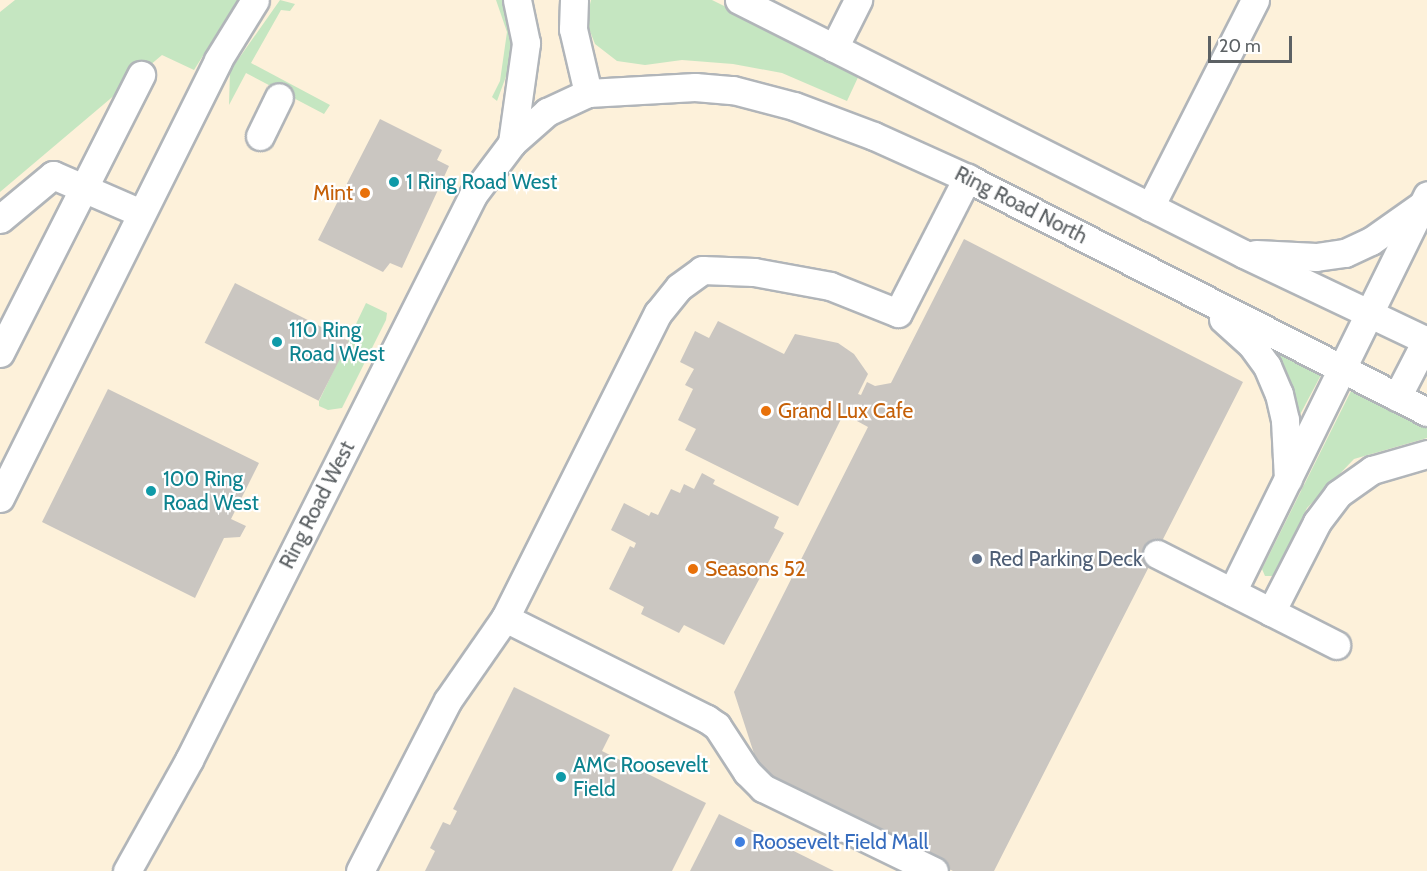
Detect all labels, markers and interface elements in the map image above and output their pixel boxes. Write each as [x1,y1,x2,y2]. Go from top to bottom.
scale bar [1211,24,1295,62]
text: 20 m [1219,35,1261,57]
street label: Ring Road North [951,161,1091,249]
place label: 1 Ring Road West [406,169,557,195]
marker: 1 Ring Road West [387,175,401,189]
place label: Mint [313,180,353,206]
marker: Mint [358,186,372,200]
place label: 110 Ring Road West [289,317,385,367]
marker: 110 Ring Road West [270,335,284,349]
place label: Grand Lux Cafe [778,398,913,424]
marker: Grand Lux Cafe [759,404,773,418]
street label: Ring Road West [274,437,360,573]
place label: 100 Ring Road West [163,466,259,516]
marker: 100 Ring Road West [144,484,158,498]
place label: Red Parking Deck [989,546,1142,572]
marker: Red Parking Deck [970,552,984,566]
place label: Seasons 52 [705,556,806,582]
marker: Seasons 52 [686,562,700,576]
place label: AMC Roosevelt Field [573,752,708,802]
marker: AMC Roosevelt Field [554,770,568,784]
place label: Roosevelt Field Mall [752,829,928,855]
marker: Roosevelt Field Mall [733,835,747,849]

